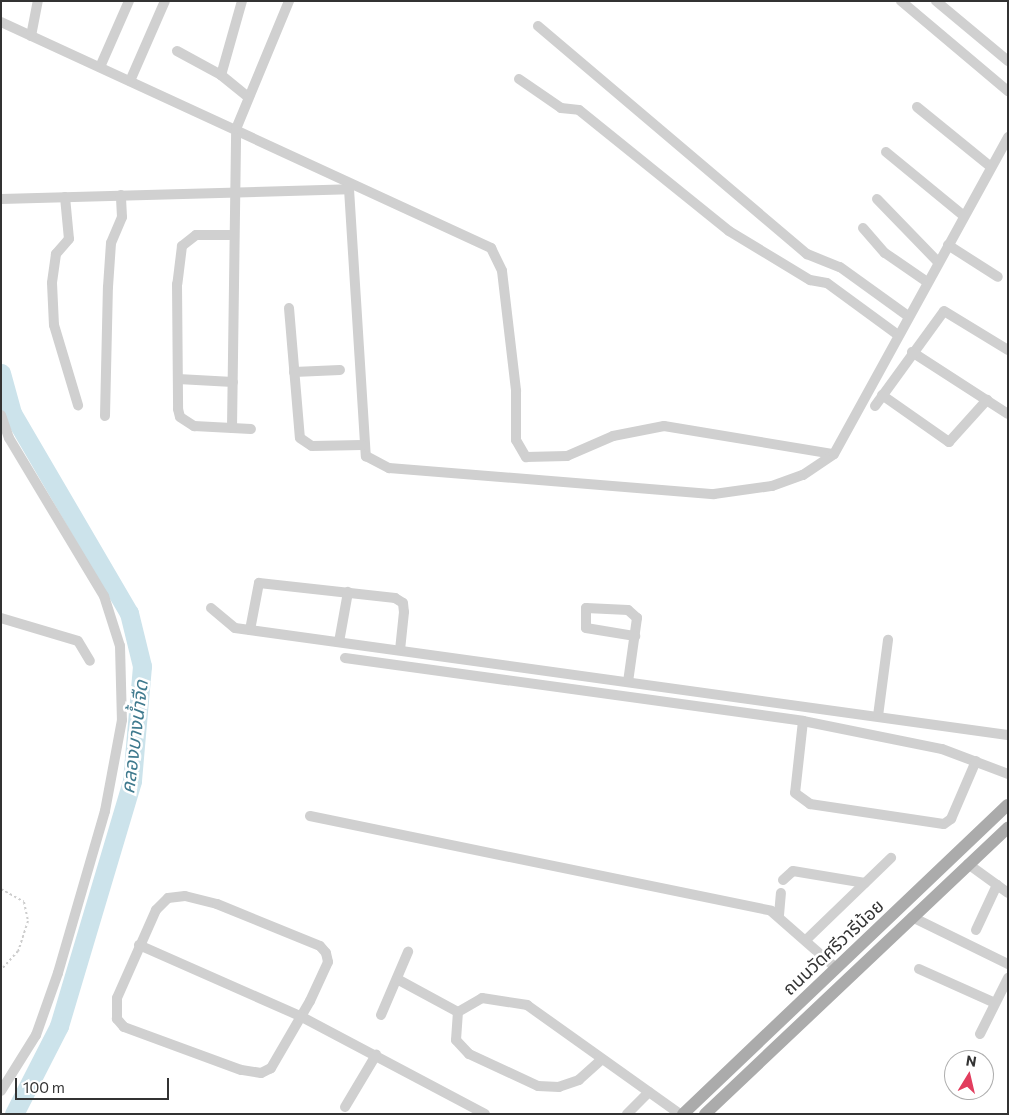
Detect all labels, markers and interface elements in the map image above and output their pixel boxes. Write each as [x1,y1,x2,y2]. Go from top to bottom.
water label: คลองบางน้ำจืด [116,679,152,795]
street label: ถนนวัดศรีวารีน้อย [778,895,888,999]
north arrow [944,1050,994,1100]
text: N [965,1051,978,1070]
scale bar [18,1068,171,1100]
text: 100 m [23,1078,65,1096]

